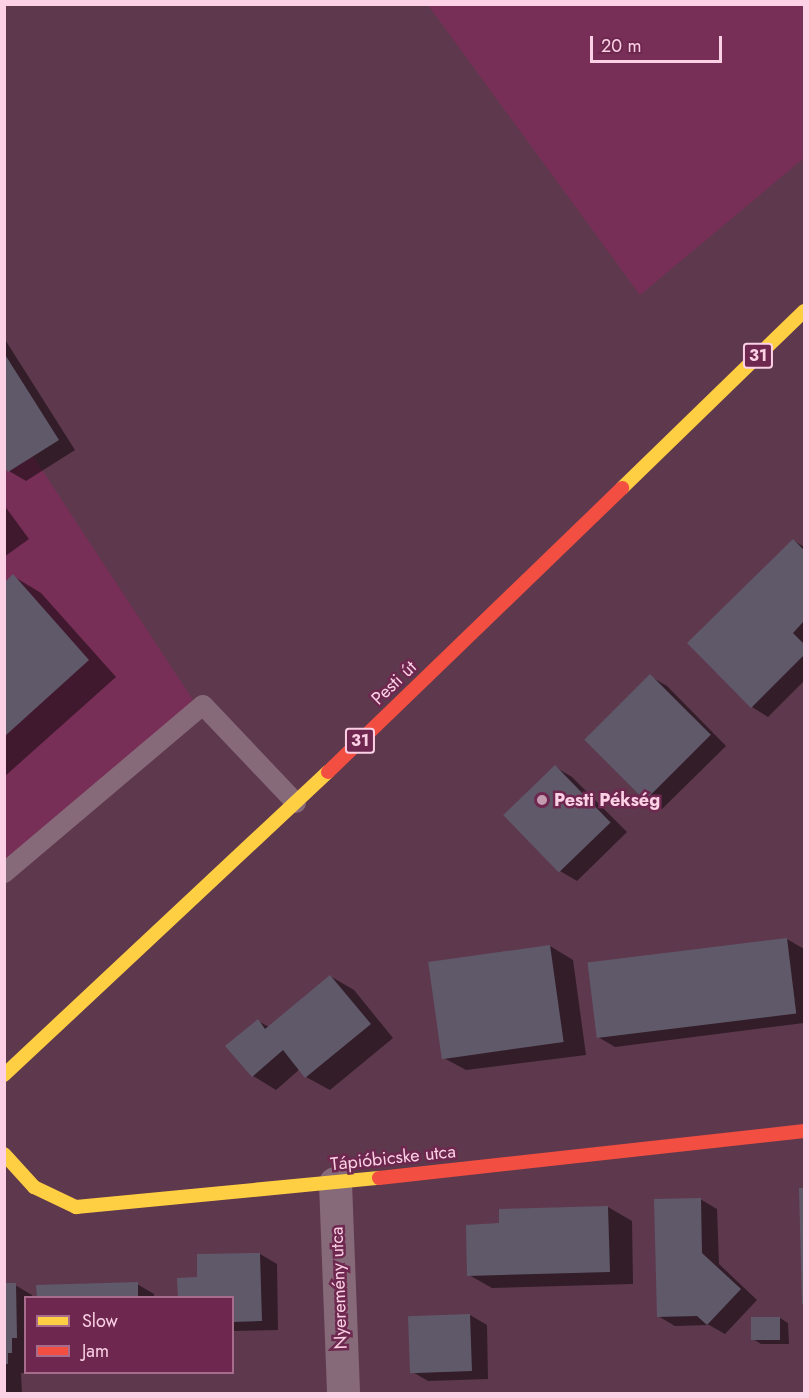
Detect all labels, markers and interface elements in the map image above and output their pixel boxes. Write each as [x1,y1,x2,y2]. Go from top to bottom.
scale bar [593,24,725,62]
text: 20 m [601,33,641,59]
road number: 31 [742,343,774,369]
street label: Pesti út [367,656,421,710]
road number: 31 [344,728,376,754]
place label: Pesti Pékség [554,789,660,811]
marker: Pesti Pékség [535,793,549,807]
street label: Tápióbicske utca [329,1141,457,1175]
street label: Nyeremény utca [326,1226,352,1350]
legend [24,1296,234,1374]
text: Slow [82,1308,118,1334]
text: Jam [82,1338,109,1364]

